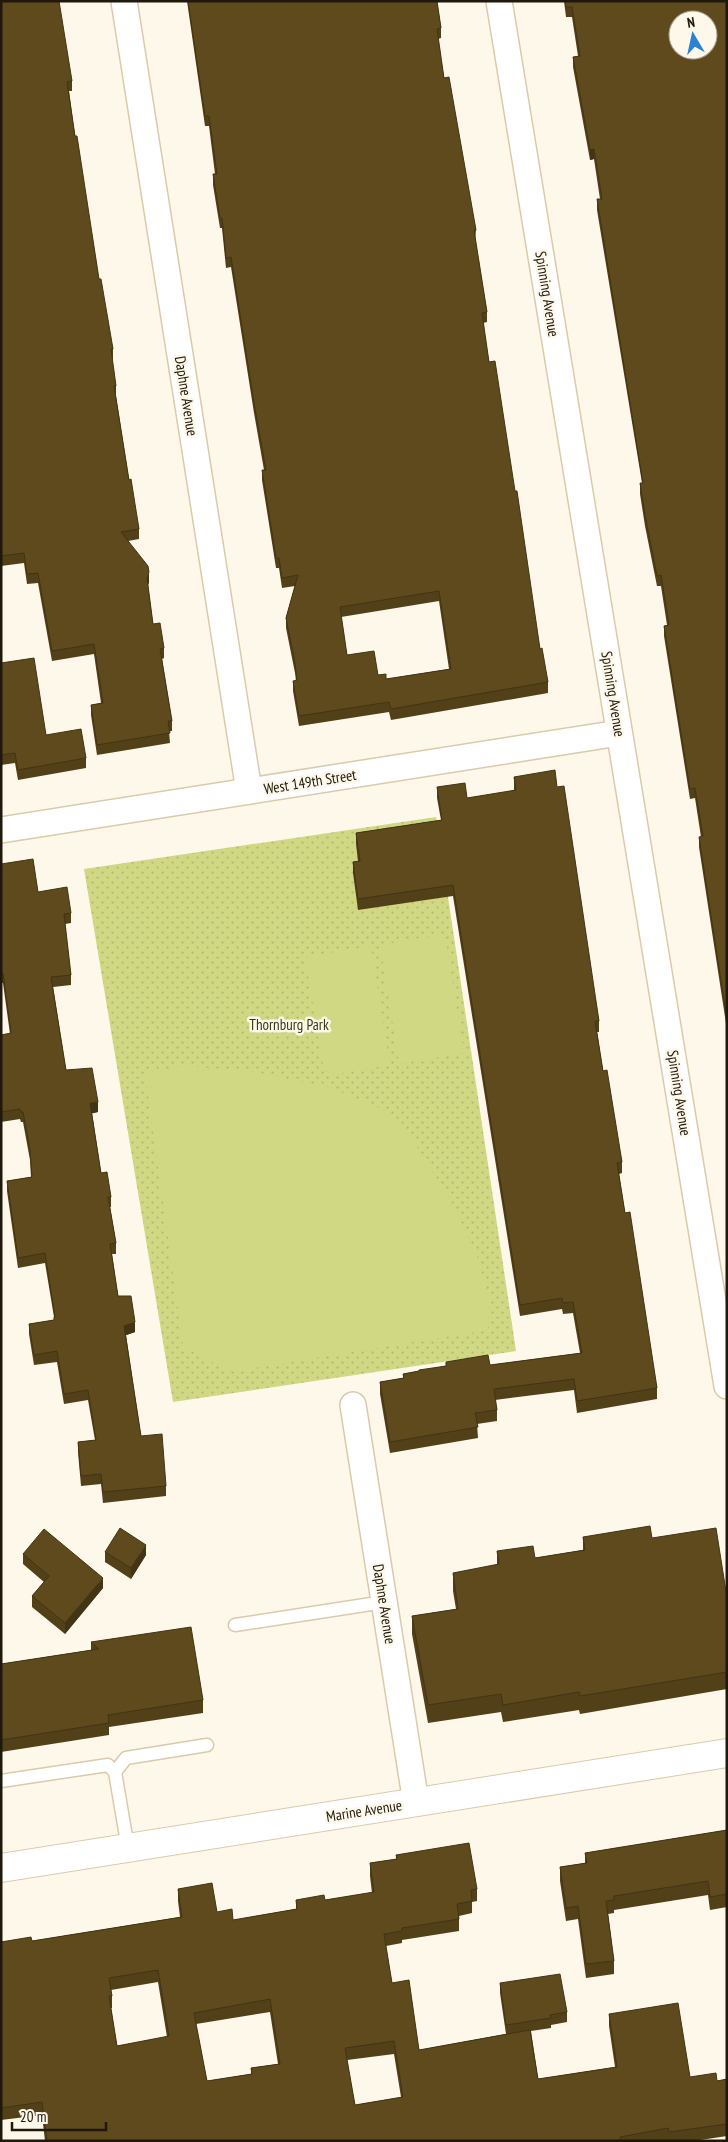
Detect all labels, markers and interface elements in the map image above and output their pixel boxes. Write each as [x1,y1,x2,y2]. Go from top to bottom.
north arrow [668,10,718,60]
text: N [686,13,696,32]
street label: Spinning Avenue [531,250,564,338]
street label: Daphne Avenue [171,355,202,437]
street label: Spinning Avenue [597,650,630,738]
street label: West 149th Street [262,765,357,798]
park label: Thornburg Park [249,1015,329,1034]
street label: Spinning Avenue [663,1049,696,1137]
street label: Daphne Avenue [369,1563,400,1645]
street label: Marine Avenue [325,1795,403,1826]
scale bar [12,2100,106,2132]
text: 20 m [20,2107,46,2126]

